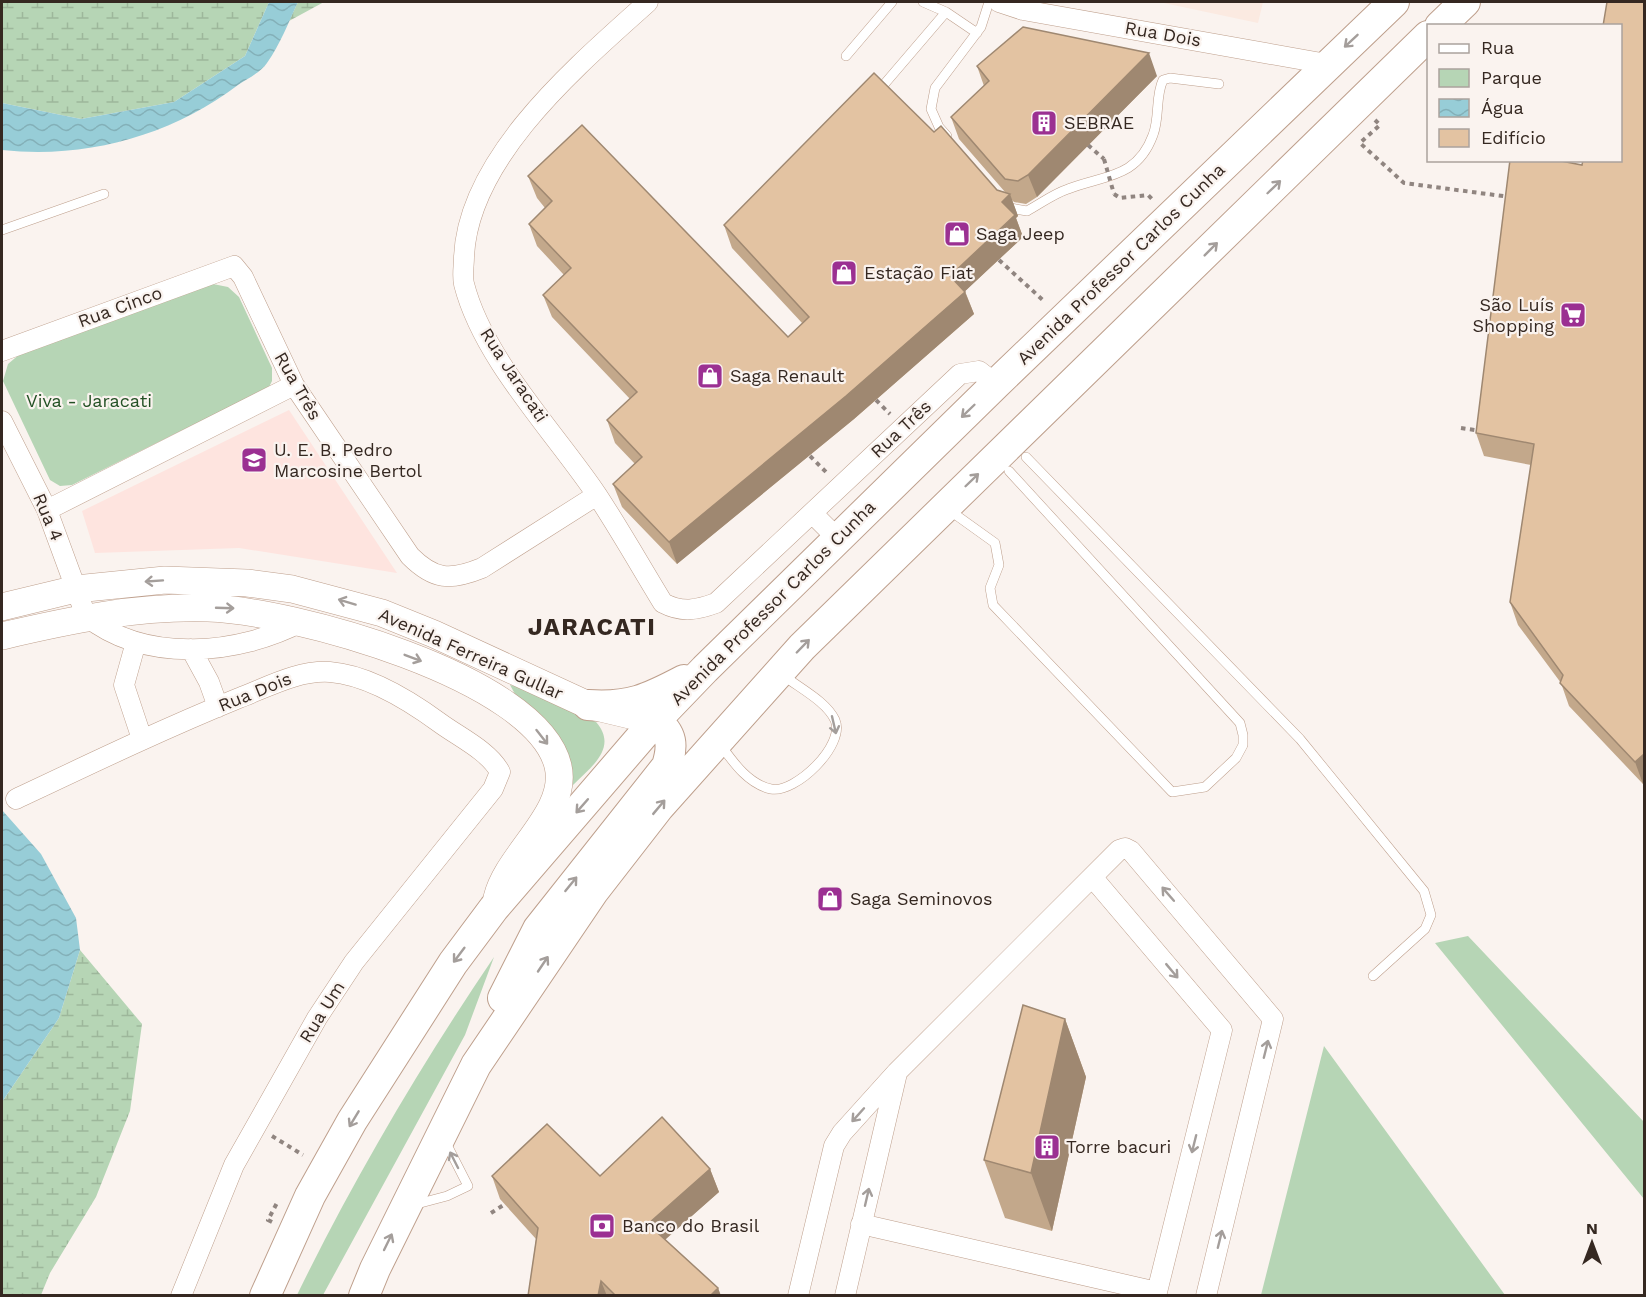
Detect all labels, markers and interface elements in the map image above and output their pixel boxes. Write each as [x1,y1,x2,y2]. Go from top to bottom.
street label: Rua Dois [1123,16,1203,51]
legend [1427,24,1622,162]
one-way arrow [1344,34,1359,48]
text: Rua [1481,37,1514,58]
text: Parque [1481,67,1542,88]
text: Água [1481,97,1524,118]
building icon: SEBRAE [1029,108,1059,138]
place label: SEBRAE [1064,112,1134,133]
text: Edifício [1481,127,1546,148]
street label: Avenida Professor Carlos Cunha [1012,159,1229,369]
one-way arrow [1267,179,1282,194]
shop icon: Saga Jeep [942,219,972,249]
place label: Saga Jeep [976,223,1065,244]
one-way arrow [1204,242,1218,257]
shop icon: Estação Fiat [829,258,859,288]
place label: Estação Fiat [864,262,974,283]
street label: Rua Cinco [75,282,165,331]
place label: São Luís Shopping [1472,294,1554,336]
supermarket icon: São Luís Shopping [1558,300,1588,330]
street label: Rua Jaracati [476,324,553,426]
street label: Rua Três [271,348,326,423]
shop icon: Saga Renault [695,361,725,391]
place label: Saga Renault [730,365,845,386]
park label: Viva - Jaracati [26,390,152,411]
street label: Rua Três [866,395,935,462]
one-way arrow [961,404,976,419]
place label: U. E. B. Pedro Marcosine Bertol [274,439,423,481]
school or university icon: U. E. B. Pedro Marcosine Bertol [239,445,269,475]
one-way arrow [965,473,980,487]
street label: Rua 4 [29,490,68,544]
street label: Avenida Professor Carlos Cunha [666,496,879,709]
one-way arrow [145,575,165,586]
one-way arrow [338,596,357,607]
one-way arrow [215,603,235,614]
street label: Avenida Ferreira Gullar [376,603,567,704]
district label: JARACATI [528,613,656,641]
one-way arrow [796,638,810,653]
one-way arrow [403,653,422,664]
street label: Rua Dois [215,667,294,716]
one-way arrow [829,715,840,734]
one-way arrow [536,729,548,745]
one-way arrow [576,798,589,814]
one-way arrow [653,799,666,815]
one-way arrow [564,877,578,892]
shop icon: Saga Seminovos [815,884,845,914]
one-way arrow [1161,887,1175,902]
place label: Saga Seminovos [850,888,993,909]
one-way arrow [453,947,466,963]
one-way arrow [537,956,549,973]
one-way arrow [1165,963,1179,978]
street label: Rua Um [294,977,349,1046]
one-way arrow [1261,1040,1273,1059]
one-way arrow [851,1108,865,1123]
one-way arrow [347,1110,359,1127]
building icon: Torre bacuri [1032,1132,1062,1162]
one-way arrow [1187,1134,1199,1153]
place label: Torre bacuri [1066,1136,1171,1157]
one-way arrow [448,1151,459,1169]
one-way arrow [862,1188,874,1207]
bank icon: Banco do Brasil [587,1211,617,1241]
north arrow [1562,1213,1622,1273]
place label: Banco do Brasil [622,1215,760,1236]
text: N [1586,1219,1598,1238]
one-way arrow [1214,1229,1226,1248]
one-way arrow [382,1233,394,1251]

